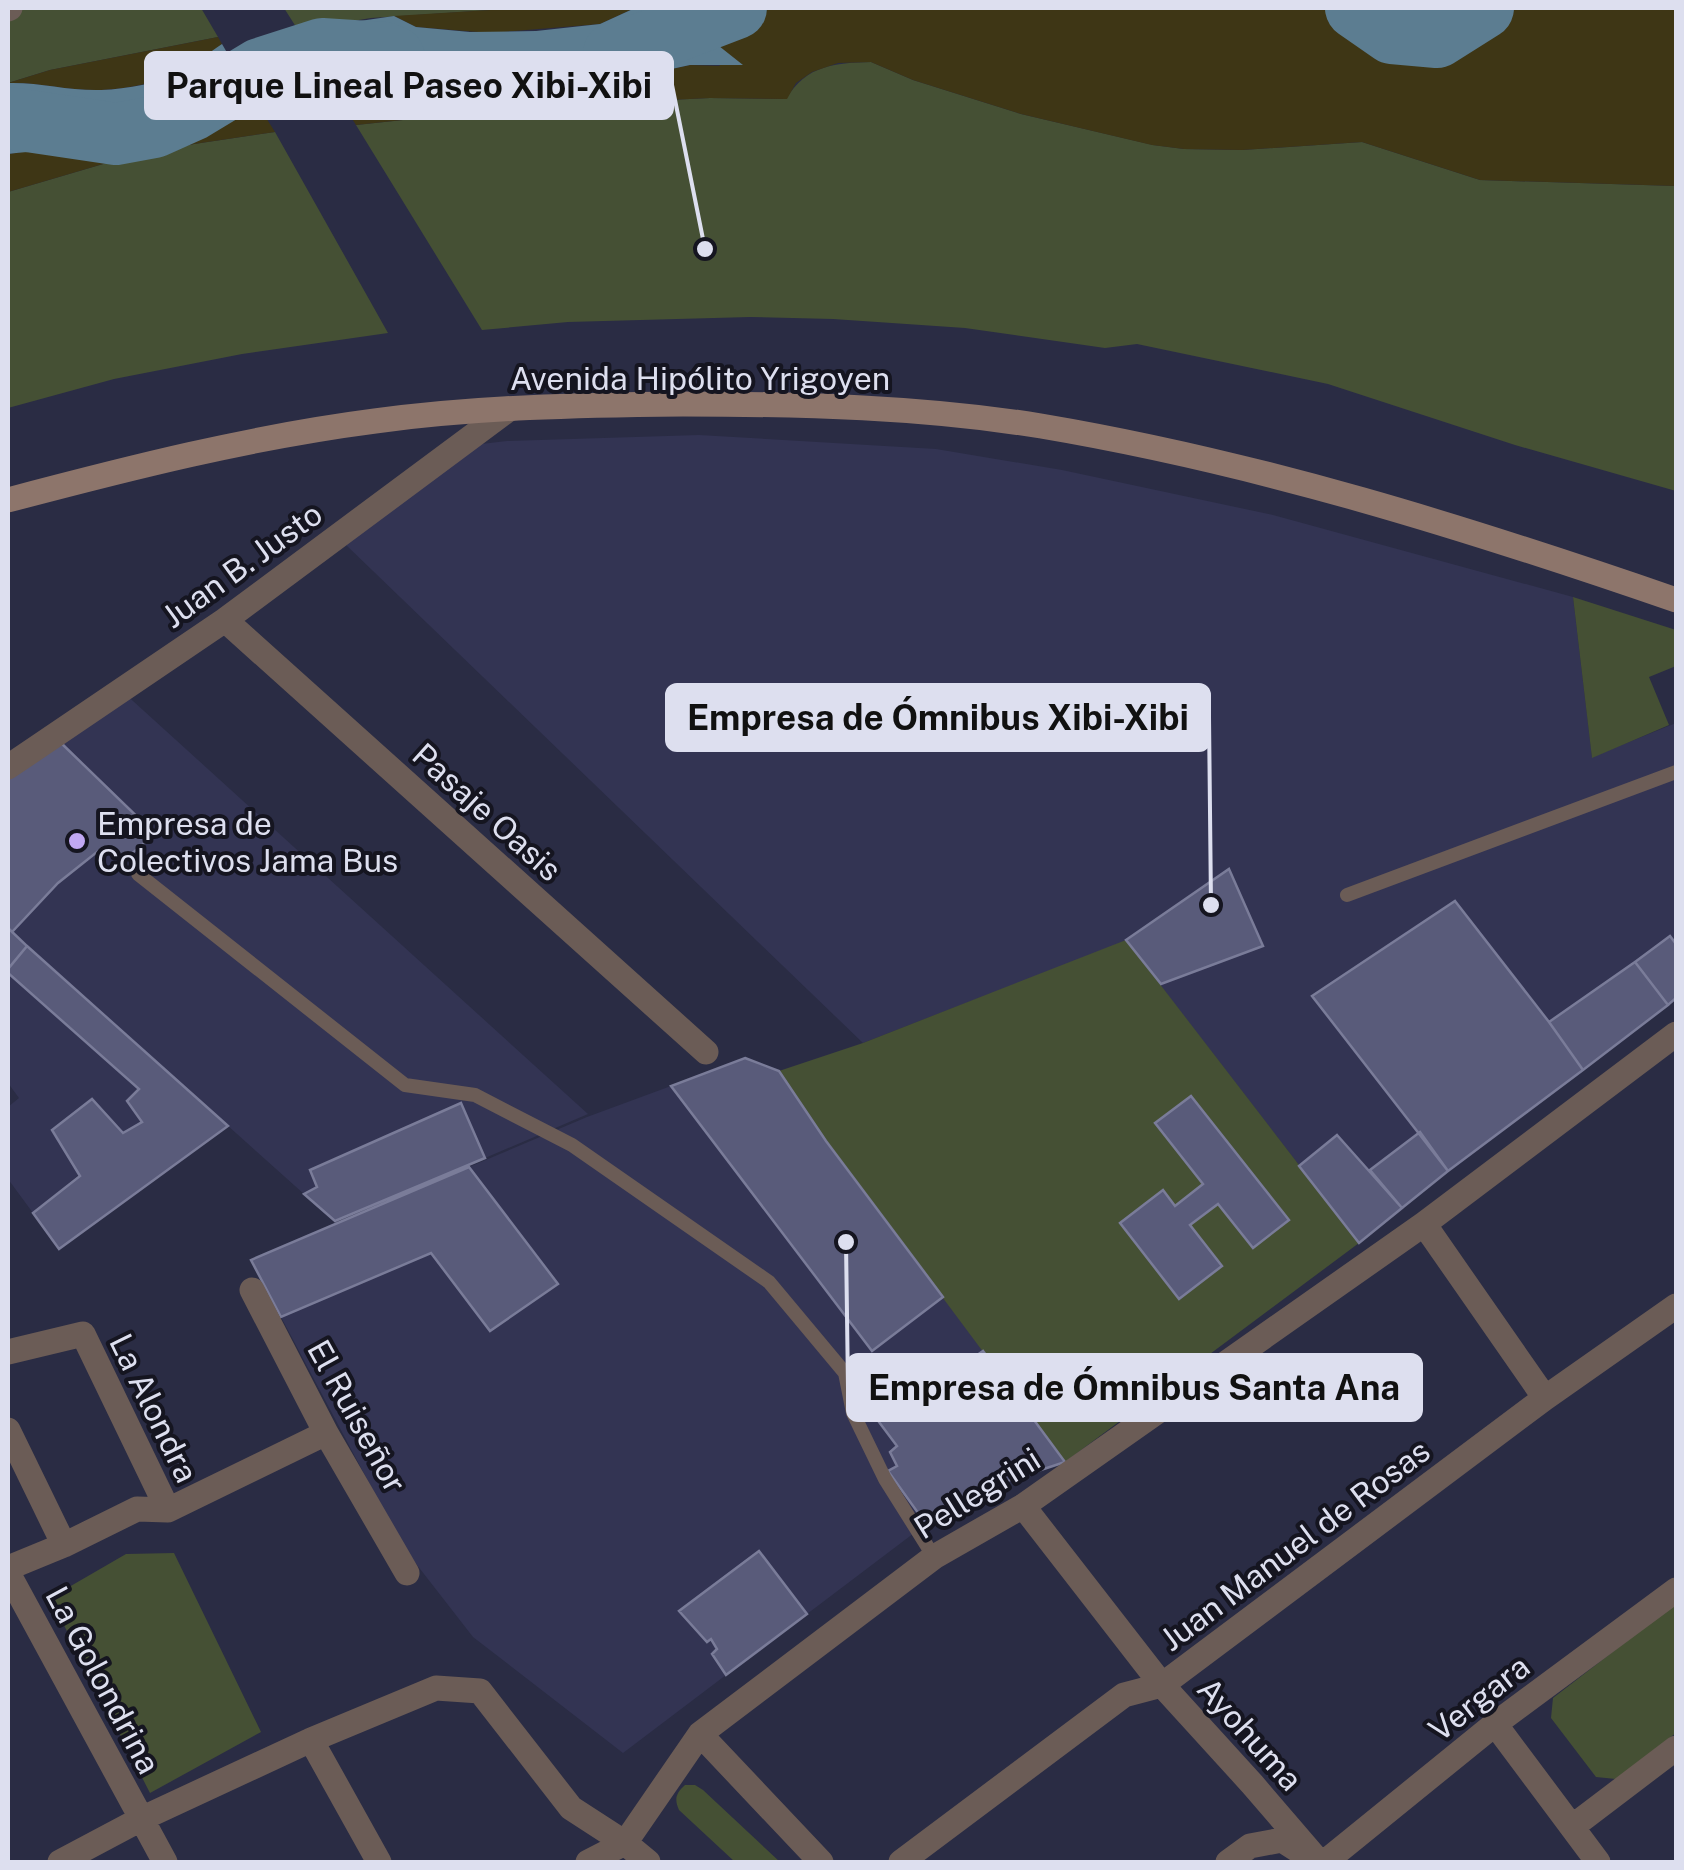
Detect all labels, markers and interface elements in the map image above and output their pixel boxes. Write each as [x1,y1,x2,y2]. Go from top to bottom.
callout: Parque Lineal Paseo Xibi-Xibi [146,53,672,118]
text: Parque Lineal Paseo Xibi-Xibi [166,65,652,106]
street label: Avenida Hipólito Yrigoyen [510,360,890,397]
street label: Juan B. Justo [155,495,329,635]
callout: Empresa de Ómnibus Xibi-Xibi [667,685,1209,750]
text: Empresa de Ómnibus Xibi-Xibi [687,696,1189,738]
street label: Pasaje Oasis [405,736,569,888]
place label: Empresa de Colectivos Jama Bus [97,805,398,879]
marker: Empresa de Colectivos Jama Bus [66,830,88,852]
street label: La Alondra [102,1328,206,1488]
street label: El Ruiseñor [300,1333,414,1499]
callout: Empresa de Ómnibus Santa Ana [848,1355,1421,1420]
text: Empresa de Ómnibus Santa Ana [868,1366,1400,1408]
street label: Juan Manuel de Rosas [1153,1432,1437,1658]
street label: Pellegrini [907,1440,1047,1546]
street label: La Golondrina [38,1580,168,1780]
street label: Vergara [1422,1647,1536,1749]
street label: Ayohuma [1190,1670,1310,1798]

